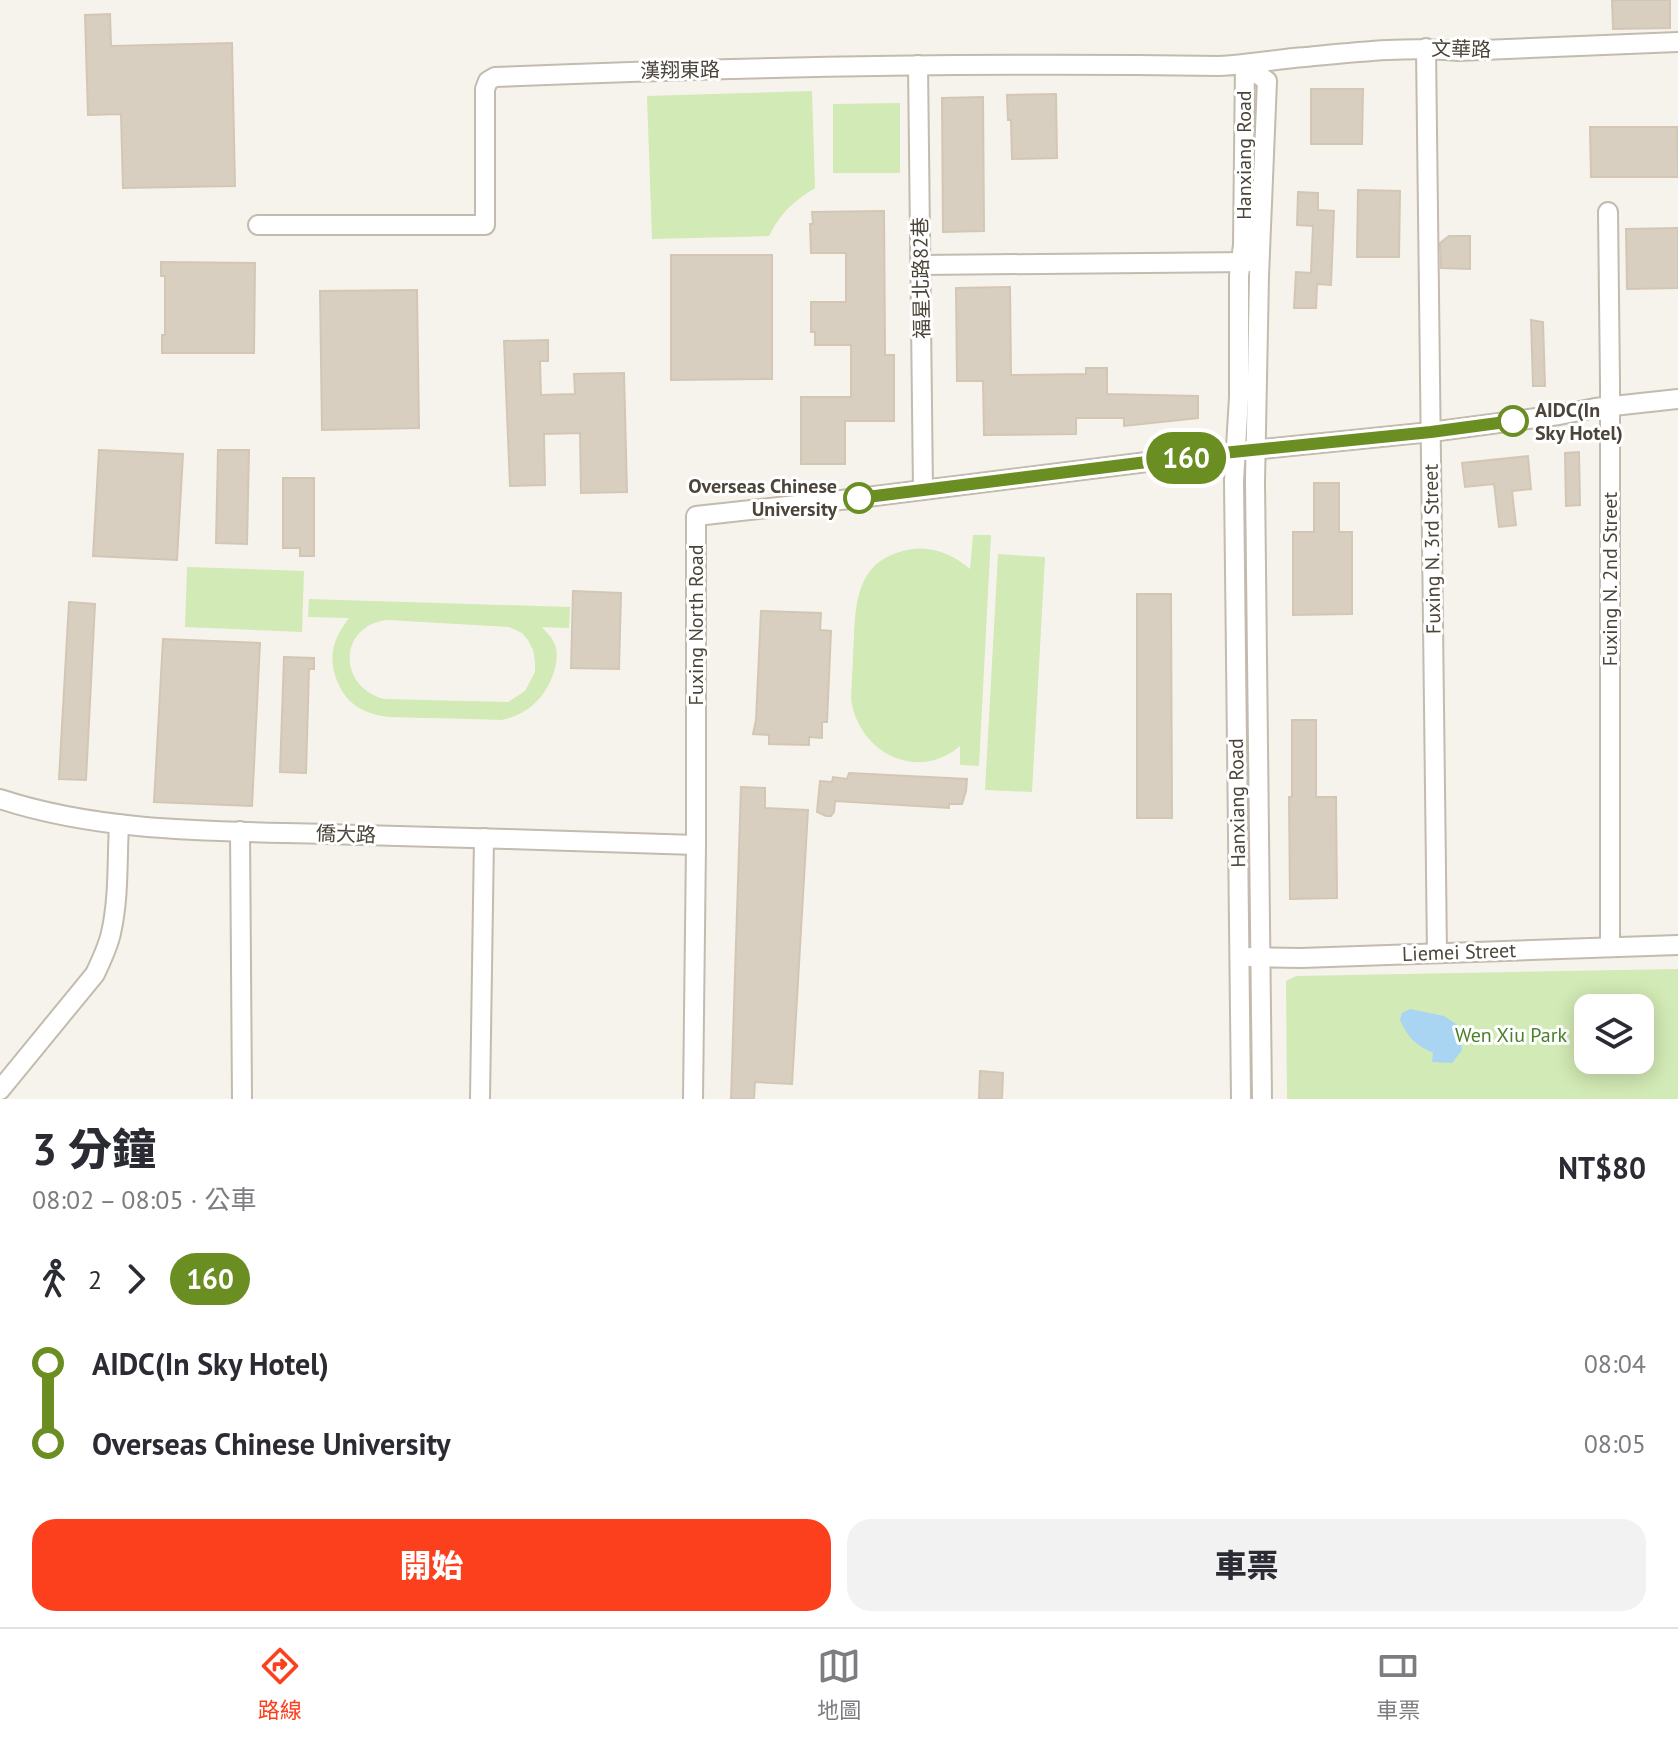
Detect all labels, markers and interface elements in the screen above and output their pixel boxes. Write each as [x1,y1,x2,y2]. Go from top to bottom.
street label: 文華路 [1431,35,1491,63]
street label: 漢翔東路 [640,56,720,84]
street label: Hanxiang Road [1231,90,1257,220]
street label: 福星北路82巷 [907,217,935,339]
place label: AIDC(In Sky Hotel) [1535,397,1623,446]
marker: AIDC(In Sky Hotel) [1498,406,1528,436]
line badge: 160 [1140,432,1232,484]
text: 160 [1162,439,1210,476]
street label: Fuxing N. 3rd Street [1418,463,1446,634]
place label: Overseas Chinese University [688,473,837,522]
marker: Overseas Chinese University [844,483,874,513]
street label: Fuxing N. 2nd Street [1597,492,1623,666]
street label: Fuxing North Road [683,545,709,705]
street label: Hanxiang Road [1223,738,1251,868]
street label: 僑大路 [316,820,376,848]
street label: Liemei Street [1402,937,1517,967]
map controls [1574,994,1654,1074]
button: layers [1574,994,1654,1074]
park label: Wen Xiu Park [1455,1022,1568,1048]
text: 3 分鐘 [32,1120,156,1177]
text: NT$80 [1558,1148,1646,1187]
text: 08:02 – 08:05 · 公車 [32,1183,256,1216]
icon: walk [32,1257,76,1301]
icon: forward [114,1257,158,1301]
text: 160 [186,1260,234,1297]
text: 2 [88,1263,102,1296]
text: AIDC(In Sky Hotel) [92,1344,329,1383]
text: 08:04 [1584,1347,1646,1380]
text: Overseas Chinese University [92,1424,451,1463]
text: 08:05 [1584,1427,1646,1460]
button: 開始 [32,1519,831,1611]
button: 車票 [847,1519,1646,1611]
tab: 路線 [258,1644,302,1724]
tab: 地圖 [817,1644,861,1724]
tab: 車票 [1376,1644,1420,1724]

